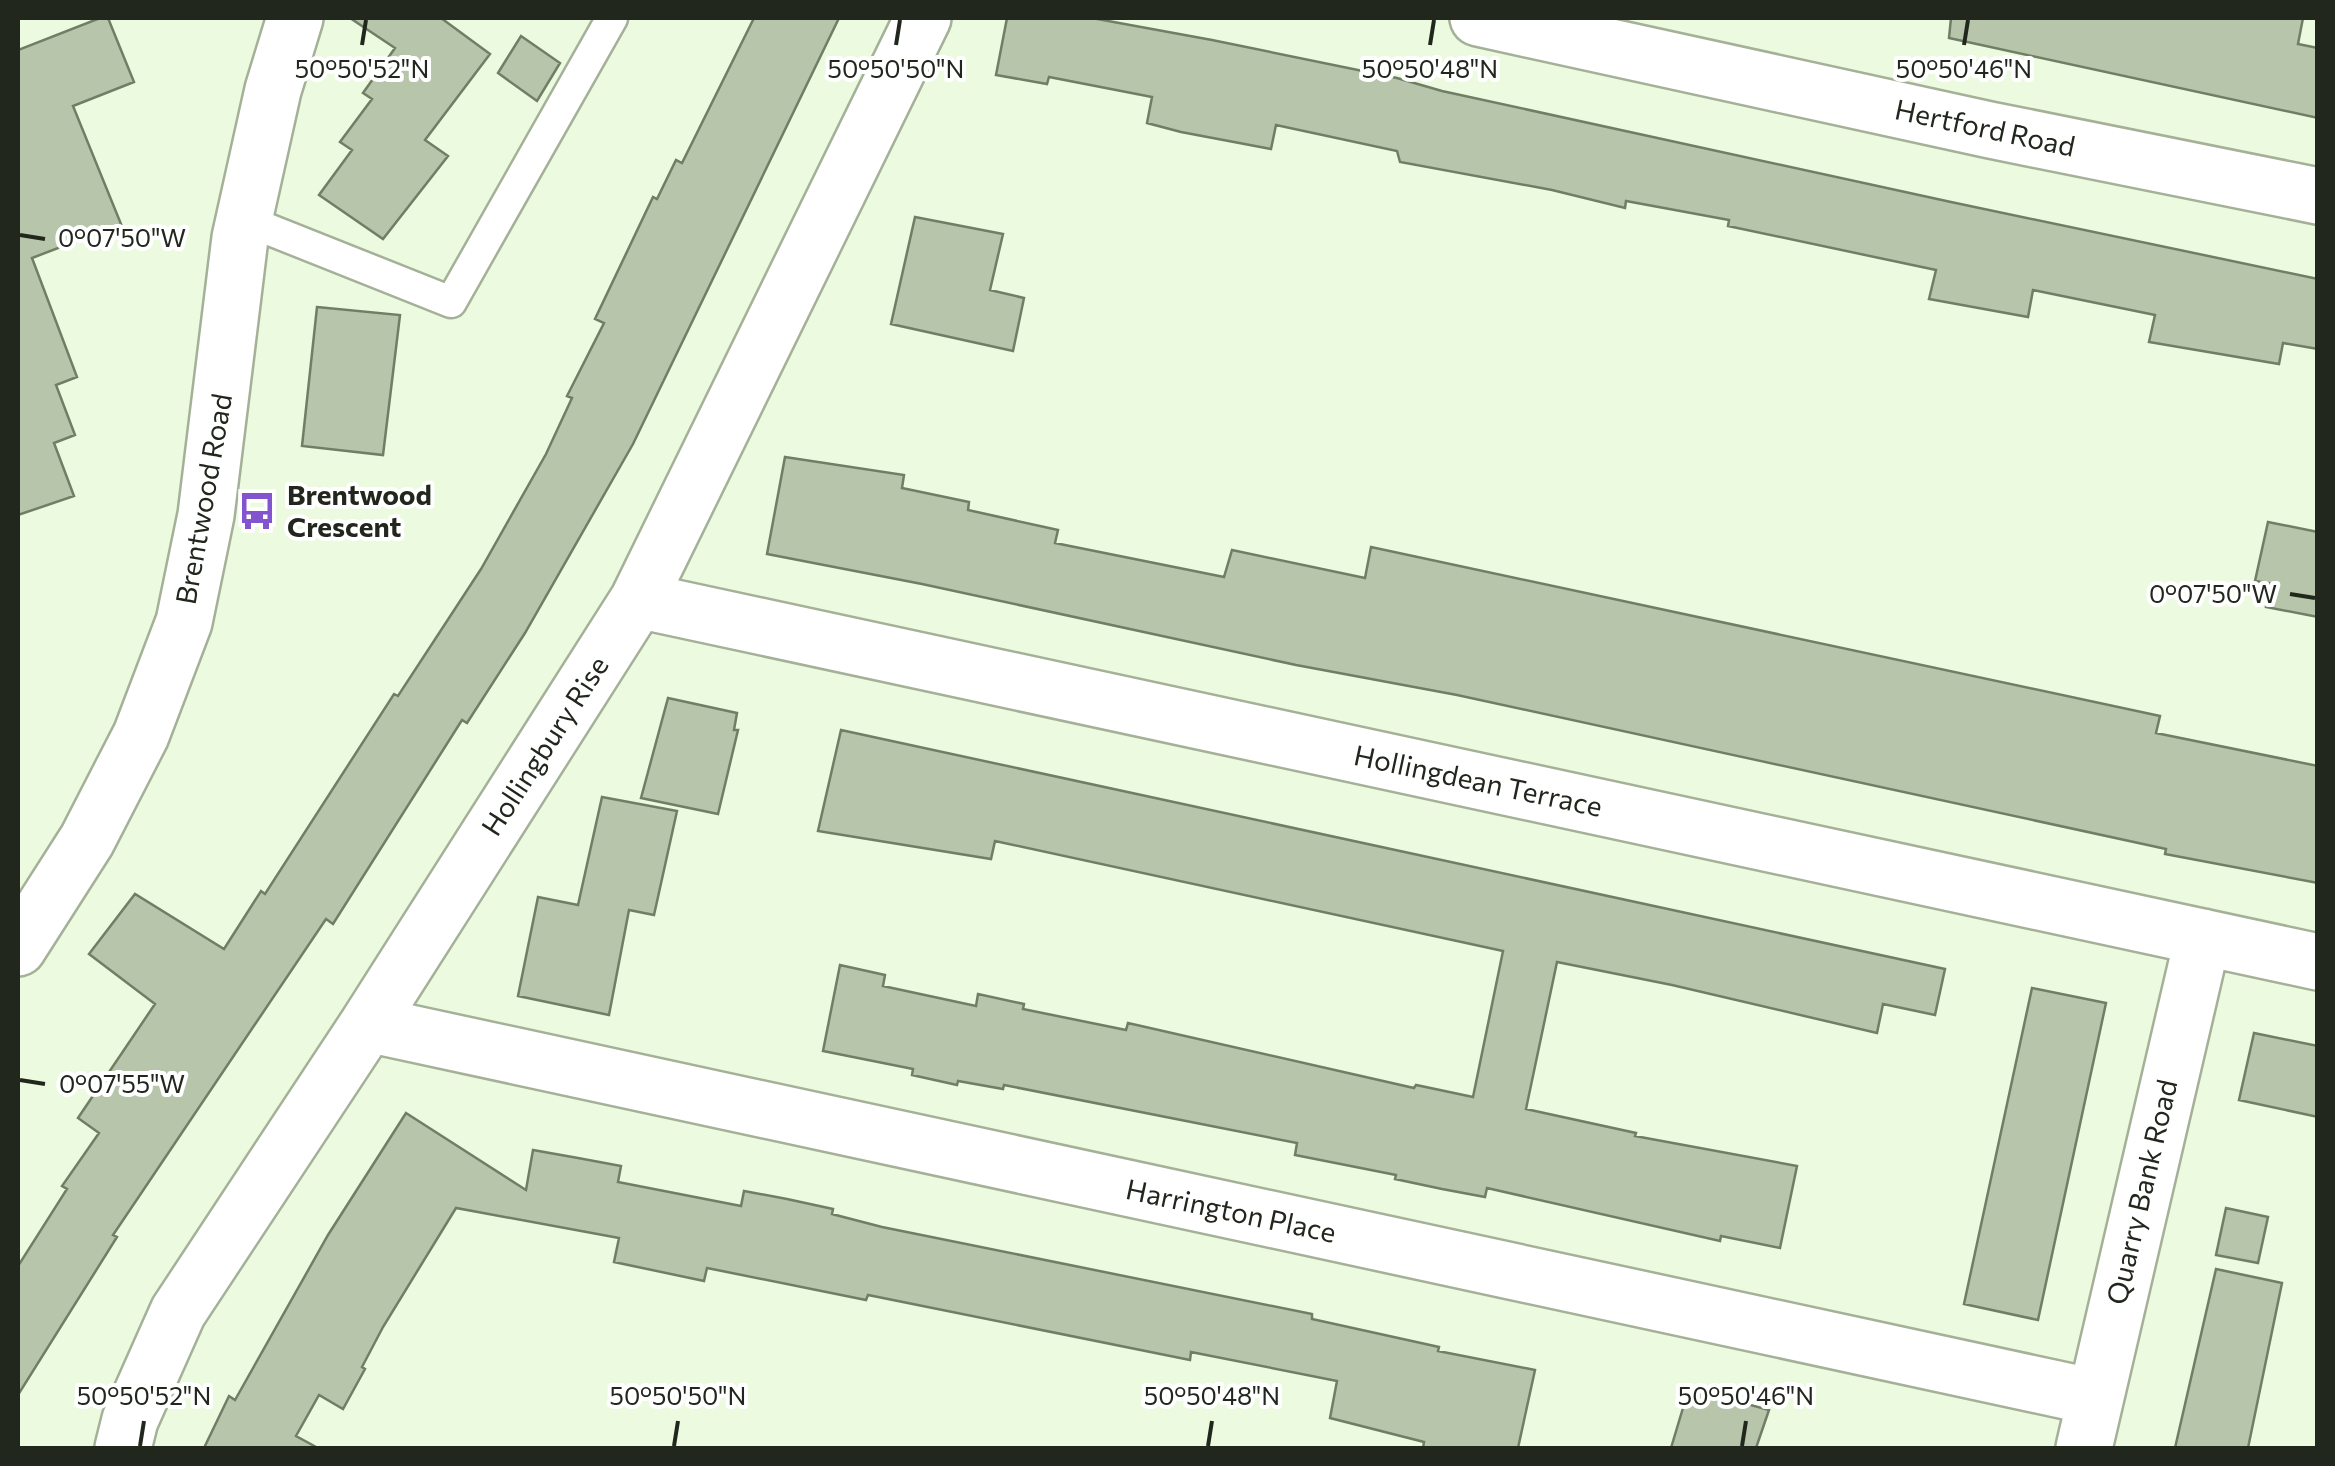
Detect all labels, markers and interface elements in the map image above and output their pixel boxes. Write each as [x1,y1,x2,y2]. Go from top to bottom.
text: 50°50'52"N [295,53,429,83]
text: 50°50'50"N [828,53,964,83]
text: 50°50'48"N [1362,53,1498,83]
text: 50°50'46"N [1896,53,2032,83]
street label: Hertford Road [1892,91,2078,163]
text: 0°07'50"W [58,222,186,252]
street label: Brentwood Road [168,391,238,607]
place label: Brentwood Crescent [287,477,432,543]
bus stop icon: Brentwood Crescent [236,490,278,532]
text: 0°07'50"W [2149,578,2277,608]
street label: Hollingbury Rise [474,649,615,842]
street label: Hollingdean Terrace [1351,737,1606,823]
text: 0°07'55"W [59,1068,185,1098]
street label: Quarry Bank Road [2099,1076,2183,1308]
street label: Harrington Place [1123,1171,1339,1249]
text: 50°50'52"N [77,1380,211,1410]
text: 50°50'50"N [610,1380,746,1410]
text: 50°50'48"N [1144,1380,1280,1410]
text: 50°50'46"N [1678,1380,1814,1410]

